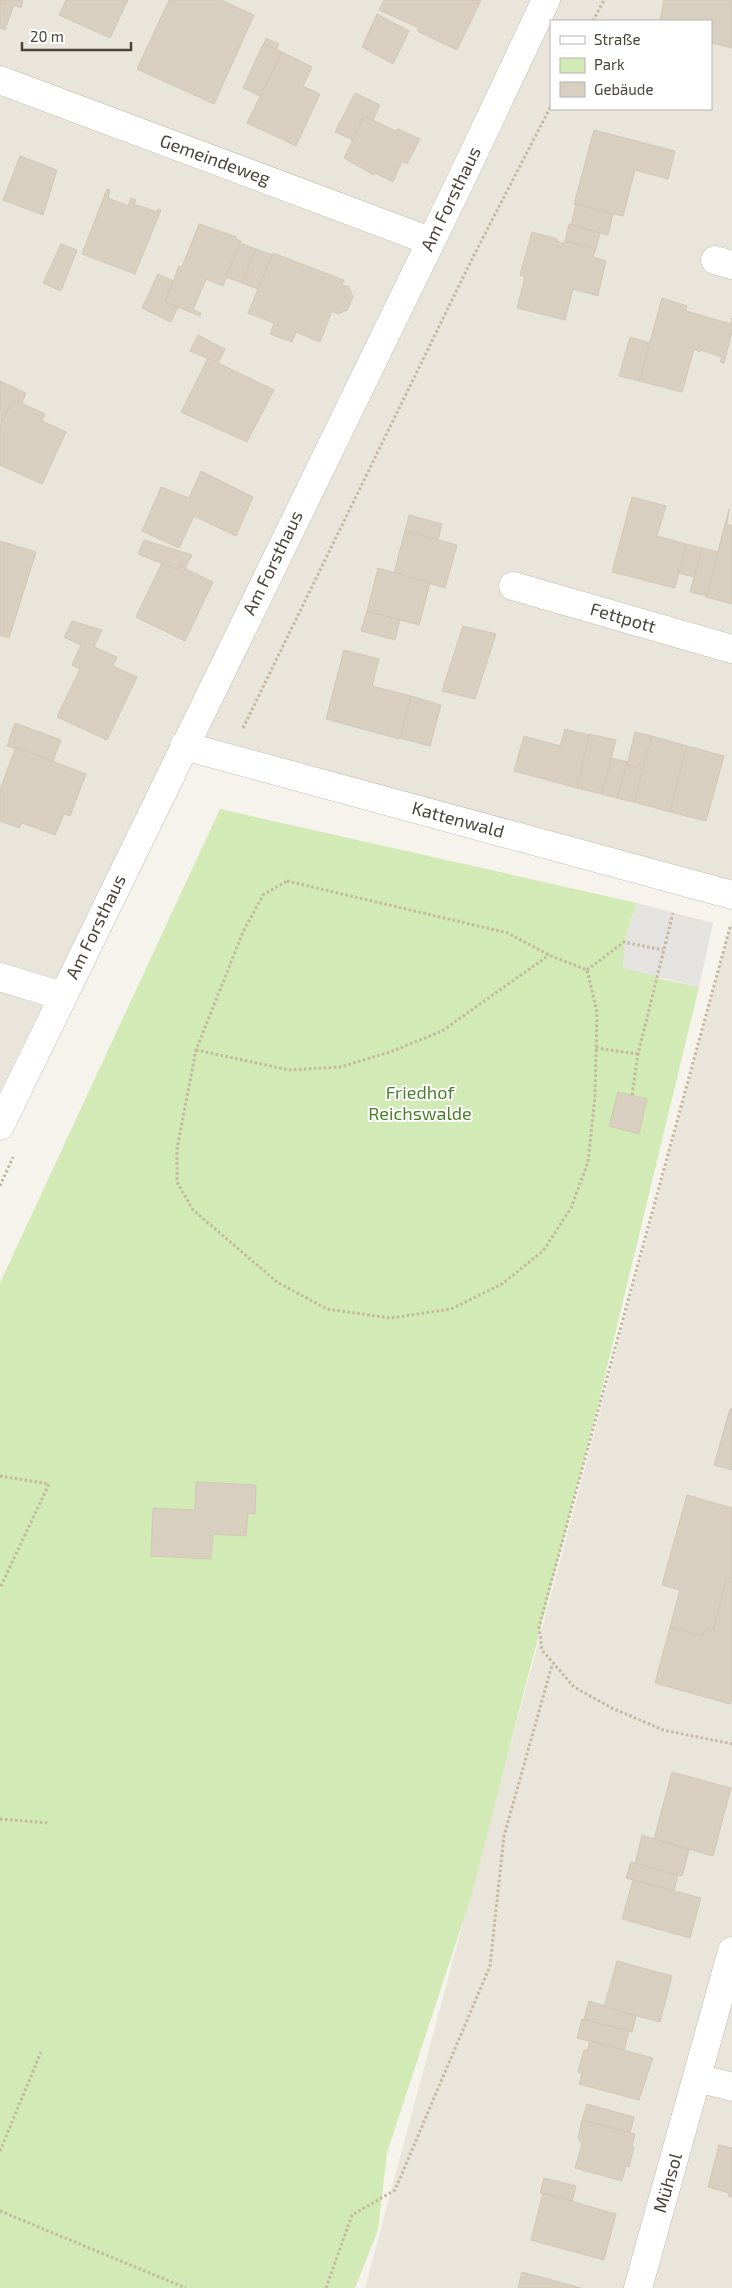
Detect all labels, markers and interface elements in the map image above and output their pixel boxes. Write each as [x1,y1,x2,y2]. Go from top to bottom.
scale bar [22,20,131,52]
legend [550,20,712,110]
text: 20 m [30,27,64,45]
text: Straße [594,30,640,48]
text: Park [594,55,625,73]
text: Gebäude [594,80,653,98]
street label: Gemeindeweg [157,129,274,189]
street label: Am Forsthaus [415,143,485,254]
street label: Am Forsthaus [237,507,307,618]
street label: Fettpott [588,597,659,637]
street label: Kattenwald [410,796,507,842]
street label: Am Forsthaus [60,871,130,982]
park label: Friedhof Reichswalde [368,1081,472,1124]
street label: Mühsol [648,2150,686,2215]

